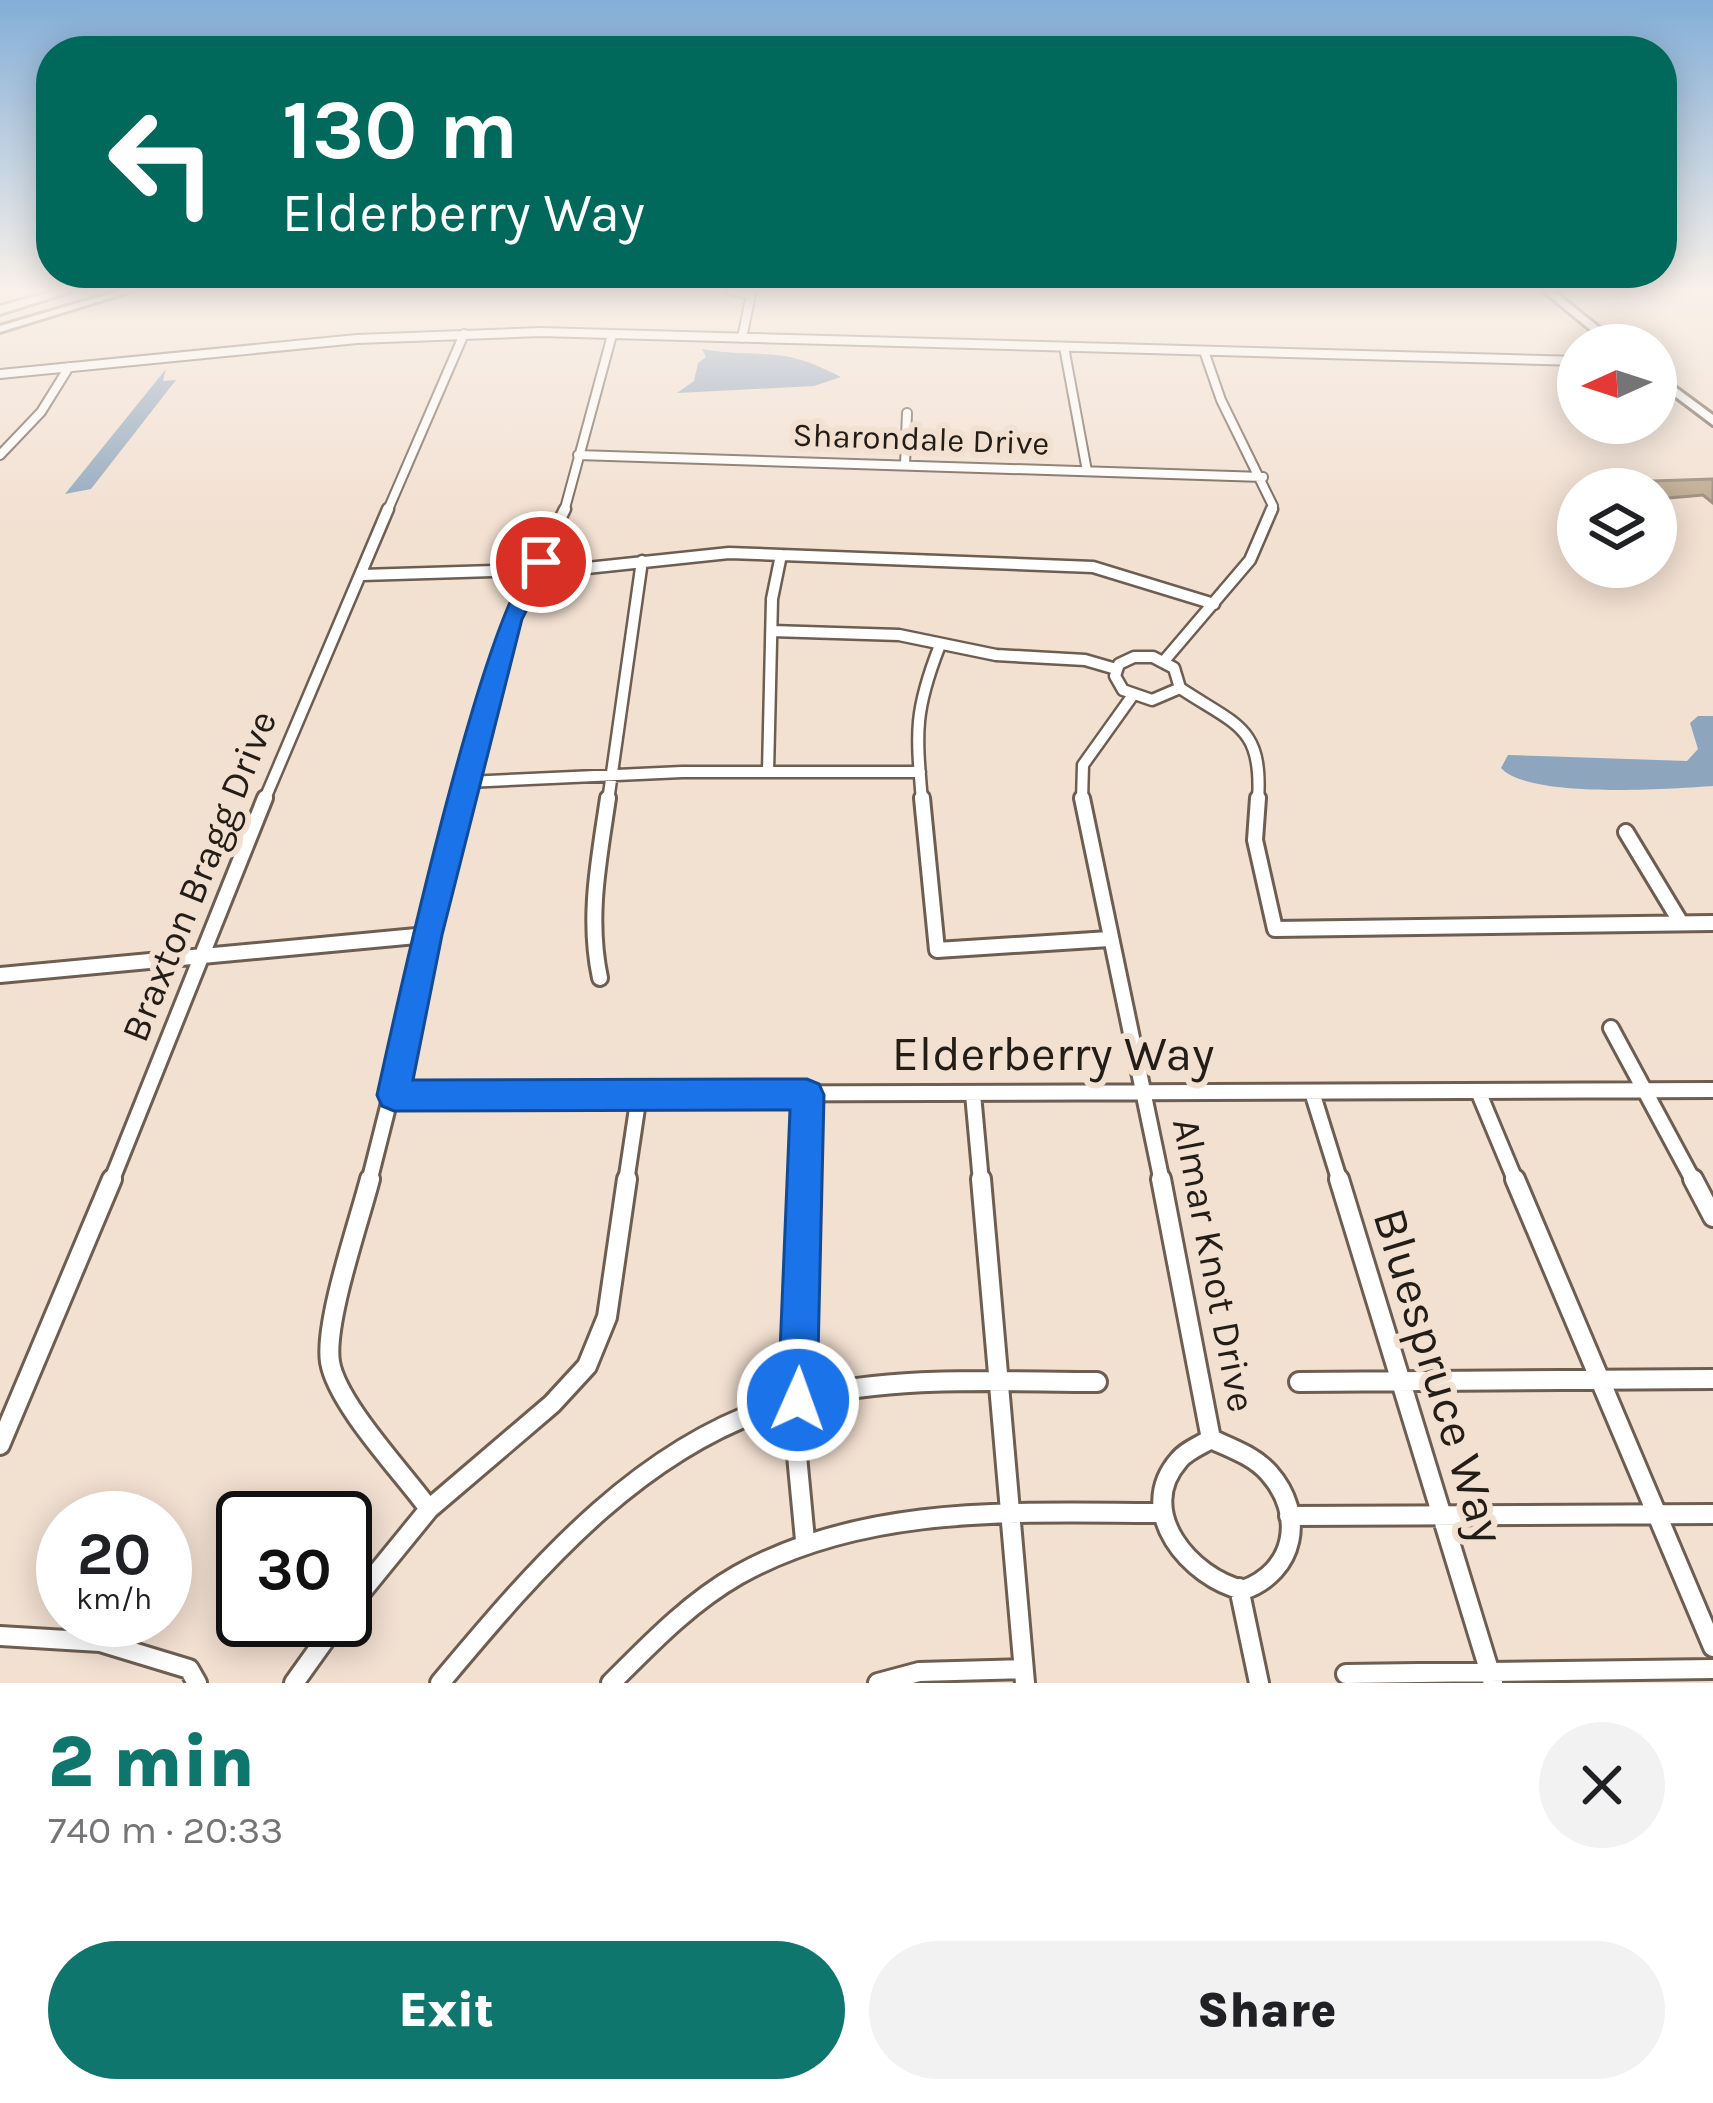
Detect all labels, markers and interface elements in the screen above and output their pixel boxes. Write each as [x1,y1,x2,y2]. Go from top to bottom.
text: 130 m [282,81,518,179]
icon: left [84,84,240,240]
text: Elderberry Way [282,181,645,245]
north arrow [1557,324,1677,444]
map controls [1557,324,1677,588]
street label: Sharondale Drive [792,416,1050,462]
button: layers [1557,468,1677,588]
pin [490,511,592,613]
icon: arrive [508,529,574,595]
street label: Braxton Bragg Drive [112,704,286,1048]
street label: Elderberry Way [892,1026,1214,1083]
street label: Almar Knot Drive [1163,1114,1265,1416]
street label: Bluespruce Way [1360,1202,1517,1551]
position arrow [735,1337,861,1463]
speed limit sign: 30 [216,1491,372,1647]
text: 20 [77,1519,151,1589]
text: km/h [76,1581,152,1617]
text: 2 min [48,1720,254,1804]
button: close [1539,1722,1665,1848]
text: 740 m · 20:33 [48,1807,283,1853]
button: Exit [48,1941,845,2079]
button: Share [869,1941,1665,2079]

